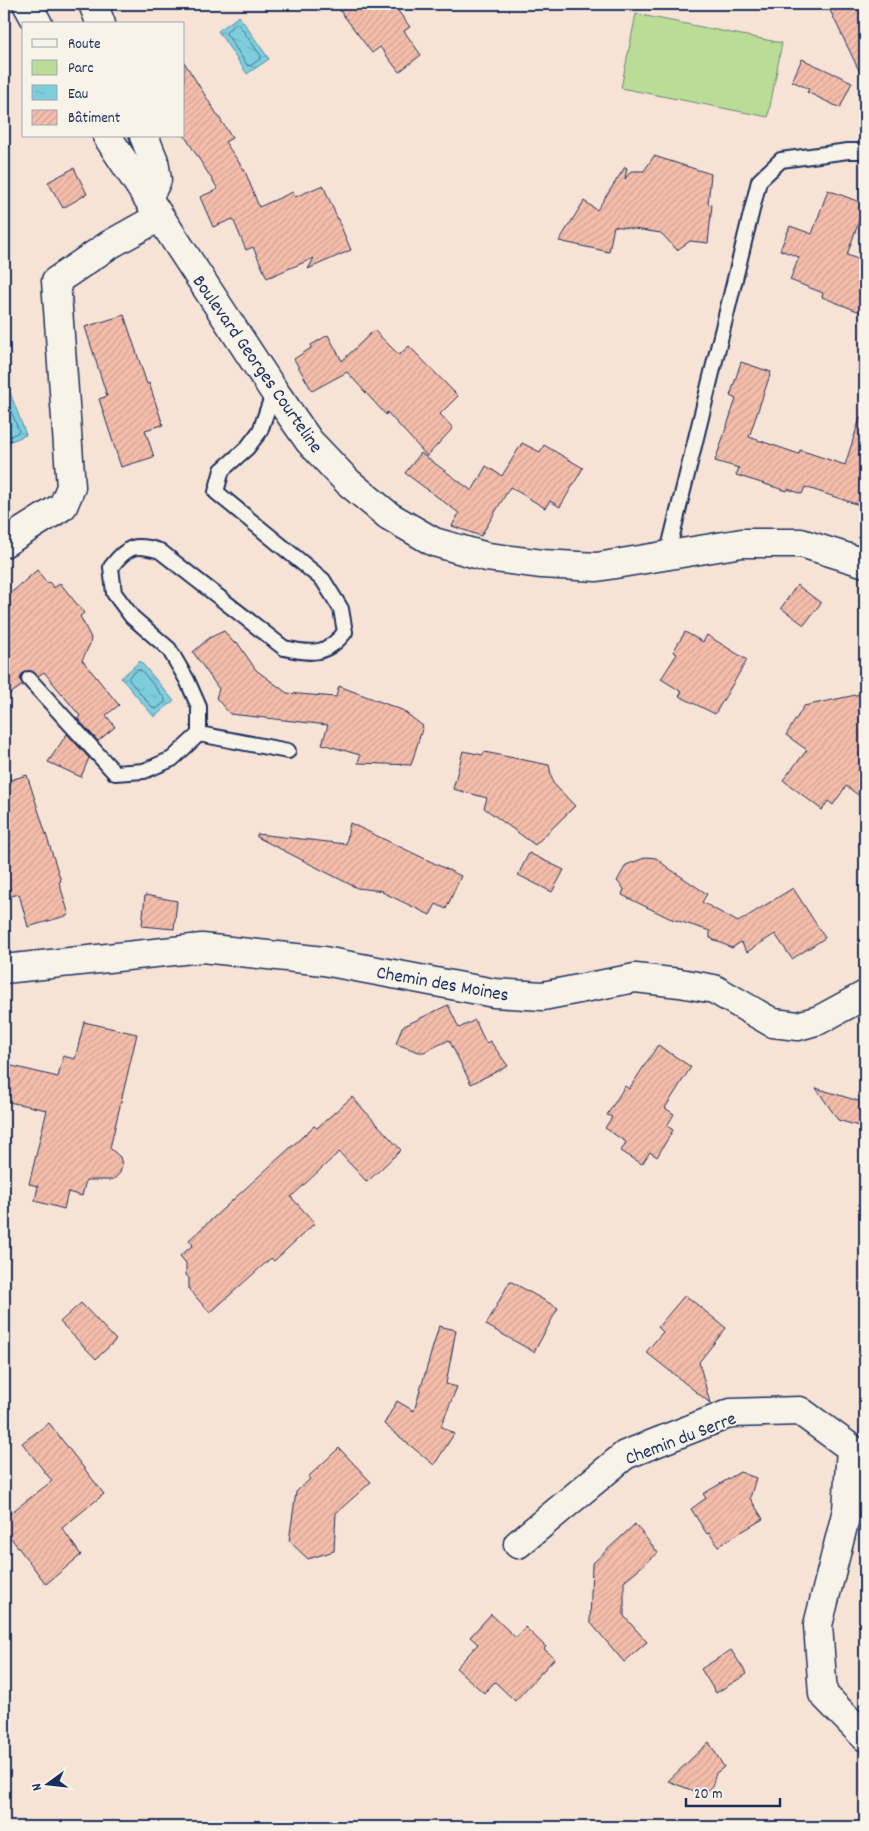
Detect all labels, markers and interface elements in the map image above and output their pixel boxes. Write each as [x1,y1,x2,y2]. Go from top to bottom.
legend [22,22,185,138]
text: Route [68,34,101,56]
text: Parc [68,58,93,80]
text: Eau [68,84,88,106]
text: Bâtiment [68,108,121,130]
street label: Boulevard Georges Courteline [184,271,328,459]
street label: Chemin des Moines [374,961,511,1010]
street label: Chemin du Serre [622,1407,741,1474]
north arrow [22,1758,72,1808]
scale bar [686,1776,780,1808]
text: N [27,1781,48,1793]
text: 20 m [694,1784,722,1806]

